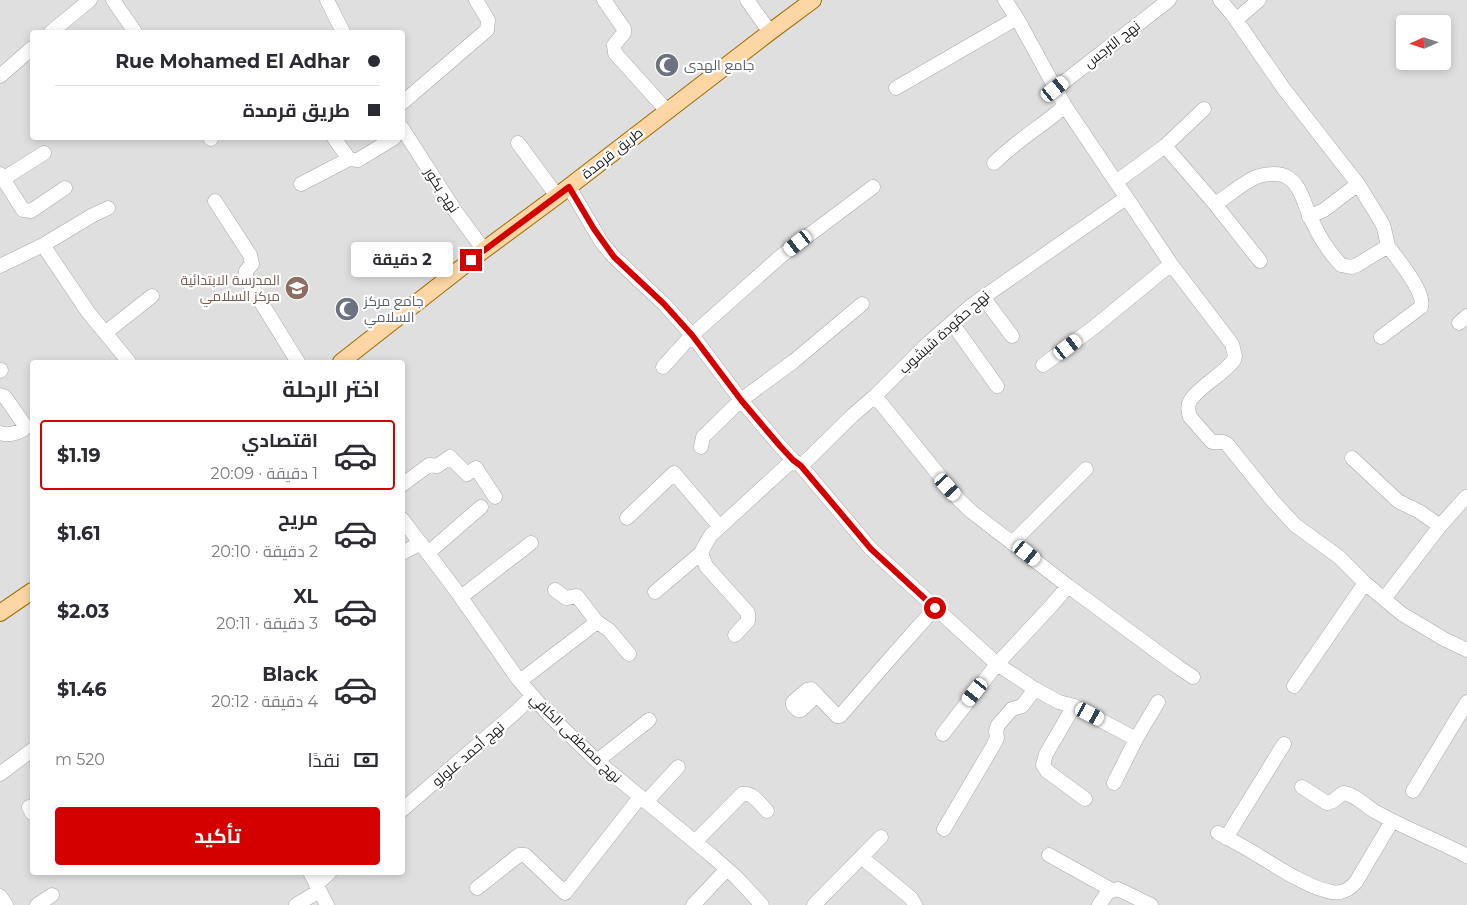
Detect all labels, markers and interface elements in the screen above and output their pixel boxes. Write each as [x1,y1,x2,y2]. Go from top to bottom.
north arrow [1396,15,1451,70]
map controls [1396,15,1451,70]
street label: نهج النرجس [1080,16,1144,72]
text: Rue Mohamed El Adhar [115,50,350,73]
mosque icon: جامع الهدى [654,52,680,78]
place label: جامع الهدى [684,56,754,74]
car [1038,74,1071,104]
text: طريق قرمدة [243,99,350,122]
street label: طريق قرمدة [578,123,646,183]
street label: نهج بكور [420,163,463,216]
car [781,228,814,258]
callout: 2 دقيقة [351,242,454,278]
route end [460,249,482,271]
text: 2 دقيقة [372,250,432,269]
place label: المدرسة الابتدائية مركز السلامي [181,271,280,308]
school or university icon: المدرسة الابتدائية مركز السلامي [284,275,310,301]
street label: نهج حمّودة شبشوب [895,286,993,378]
place label: جامع مركز السلامي [363,292,424,329]
mosque icon: جامع مركز السلامي [334,296,360,322]
car [1051,332,1084,362]
text: اختر الرحلة [282,376,380,403]
text: اقتصادي [242,429,318,452]
icon: car [333,433,378,478]
text: $1.19 [57,444,101,467]
text: 1 دقيقة · 20:09 [211,464,318,483]
car [932,471,963,503]
text: مريح [278,507,318,530]
icon: car [333,511,378,556]
text: $1.61 [57,522,101,545]
car [1010,538,1043,568]
text: 2 دقيقة · 20:10 [211,542,318,561]
text: XL [293,585,318,608]
icon: car [333,589,378,634]
route start [924,597,946,619]
text: $2.03 [57,600,109,623]
text: 3 دقيقة · 20:11 [216,614,318,633]
text: Black [262,663,318,686]
icon: car [333,667,378,712]
car [959,676,990,708]
text: $1.46 [57,678,107,701]
street label: نهج مصطفى الكافي [524,690,626,789]
text: 4 دقيقة · 20:12 [211,692,318,711]
car [1073,700,1106,728]
street label: نهج أحمد علولو [428,718,508,790]
icon: cash [352,746,380,774]
text: نقدًا [308,749,340,772]
text: 520 m [55,750,105,769]
button: تأكيد [55,807,380,865]

